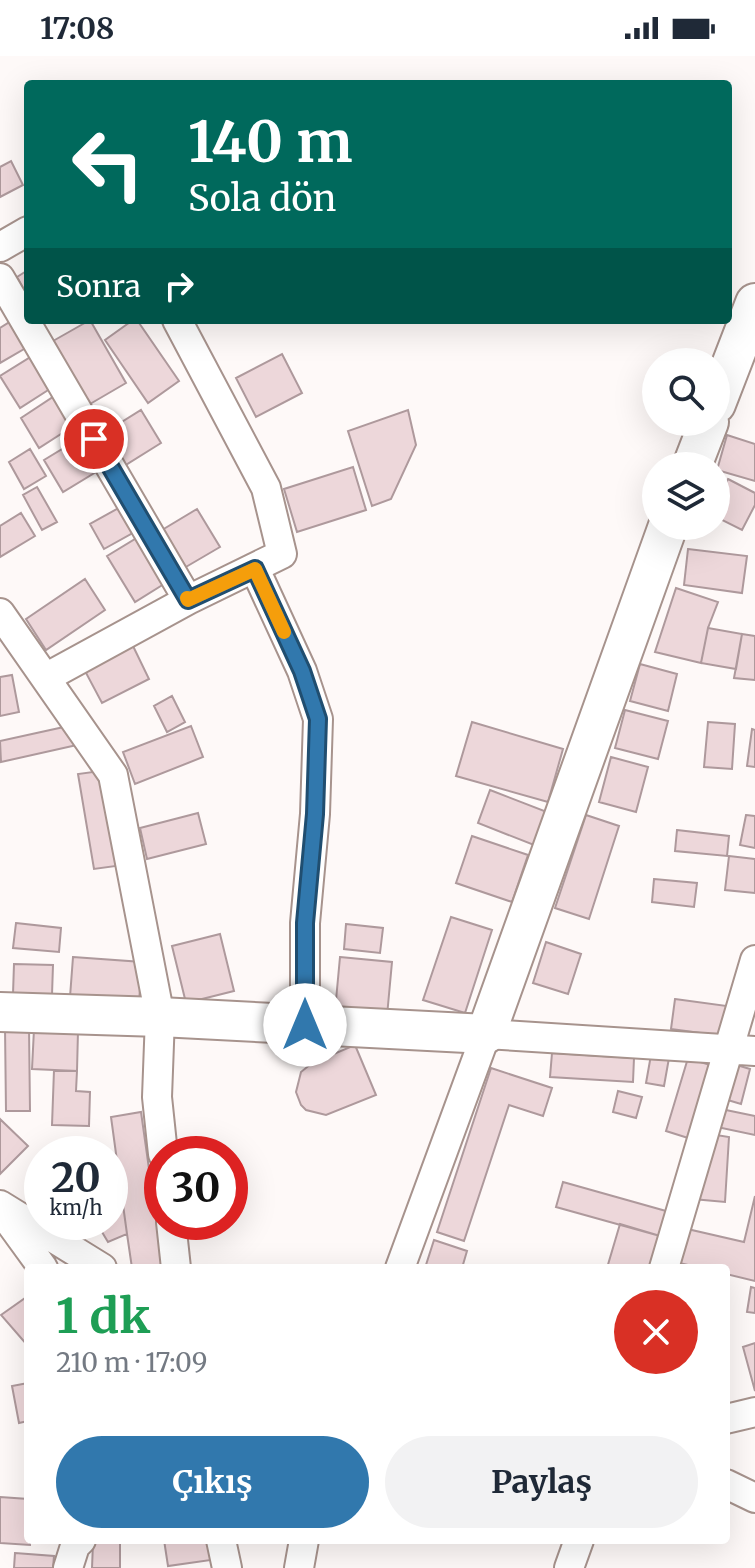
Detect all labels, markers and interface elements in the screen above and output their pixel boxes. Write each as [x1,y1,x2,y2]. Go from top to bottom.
text: 17:08 [40,9,115,47]
text: 140 m [188,107,353,177]
icon: left [56,112,160,216]
text: Sola dön [188,176,336,221]
icon: right [157,264,201,308]
text: Sonra [56,267,141,305]
map controls [642,348,730,540]
button: search [642,348,730,436]
pin [60,405,128,473]
icon: arrive [72,417,116,461]
button: layers [642,452,730,540]
position arrow [263,983,347,1067]
speed limit sign: 30 [144,1136,248,1240]
text: 20 [51,1153,101,1203]
text: km/h [50,1195,102,1220]
text: 1 dk [56,1286,150,1346]
button: close [614,1290,698,1374]
text: 210 m · 17:09 [56,1346,208,1379]
button: Çıkış [56,1436,369,1528]
button: Paylaş [385,1436,698,1528]

